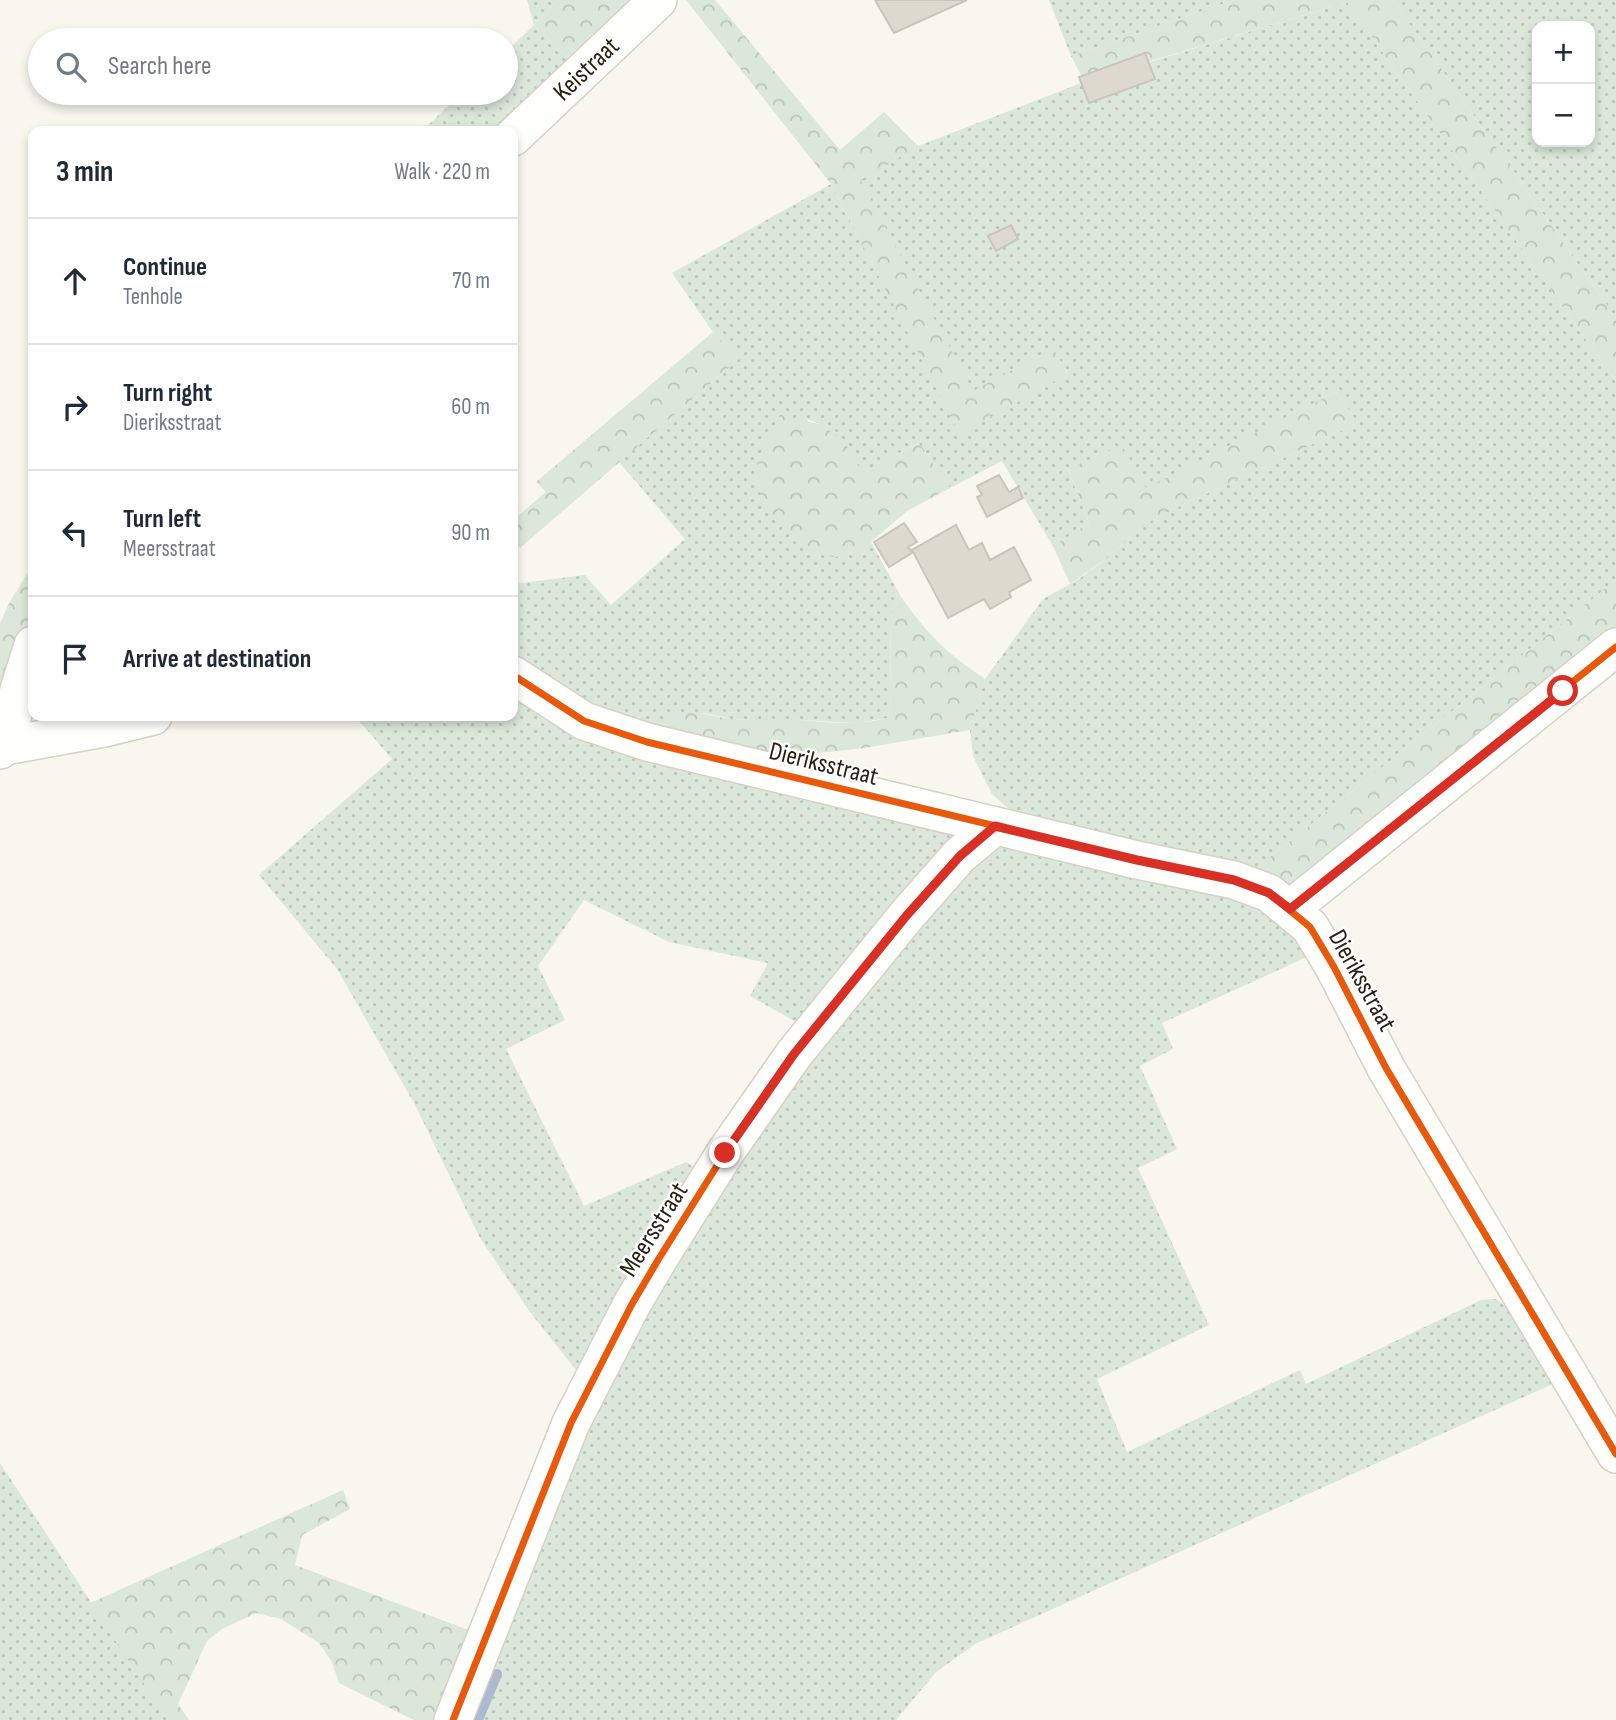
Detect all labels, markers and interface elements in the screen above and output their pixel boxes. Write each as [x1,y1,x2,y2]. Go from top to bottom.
map controls [1532,21,1595,147]
button: + [1532,21,1595,84]
search box [28,28,518,105]
street label: Keistraat [547,31,626,108]
icon: search [52,48,90,86]
text: Search here [108,51,211,82]
button: − [1532,84,1595,147]
text: 3 min [56,154,113,190]
text: Walk · 220 m [394,158,490,186]
text: Continue [123,252,207,283]
icon: ahead [56,262,94,300]
text: 70 m [452,267,490,295]
text: Tenhole [123,283,183,311]
text: Turn right [123,378,212,409]
icon: right [56,388,94,426]
text: 60 m [451,393,490,421]
text: Dieriksstraat [123,409,221,437]
text: Turn left [123,504,201,535]
icon: left [56,514,94,552]
text: 90 m [451,519,490,547]
text: Meersstraat [123,535,216,563]
icon: arrive [56,640,94,678]
text: Arrive at destination [123,644,311,675]
route start [1547,675,1578,706]
street label: Dieriksstraat [766,736,881,793]
street label: Dieriksstraat [1321,925,1402,1037]
route end [709,1137,740,1168]
street label: Meersstraat [613,1177,695,1282]

